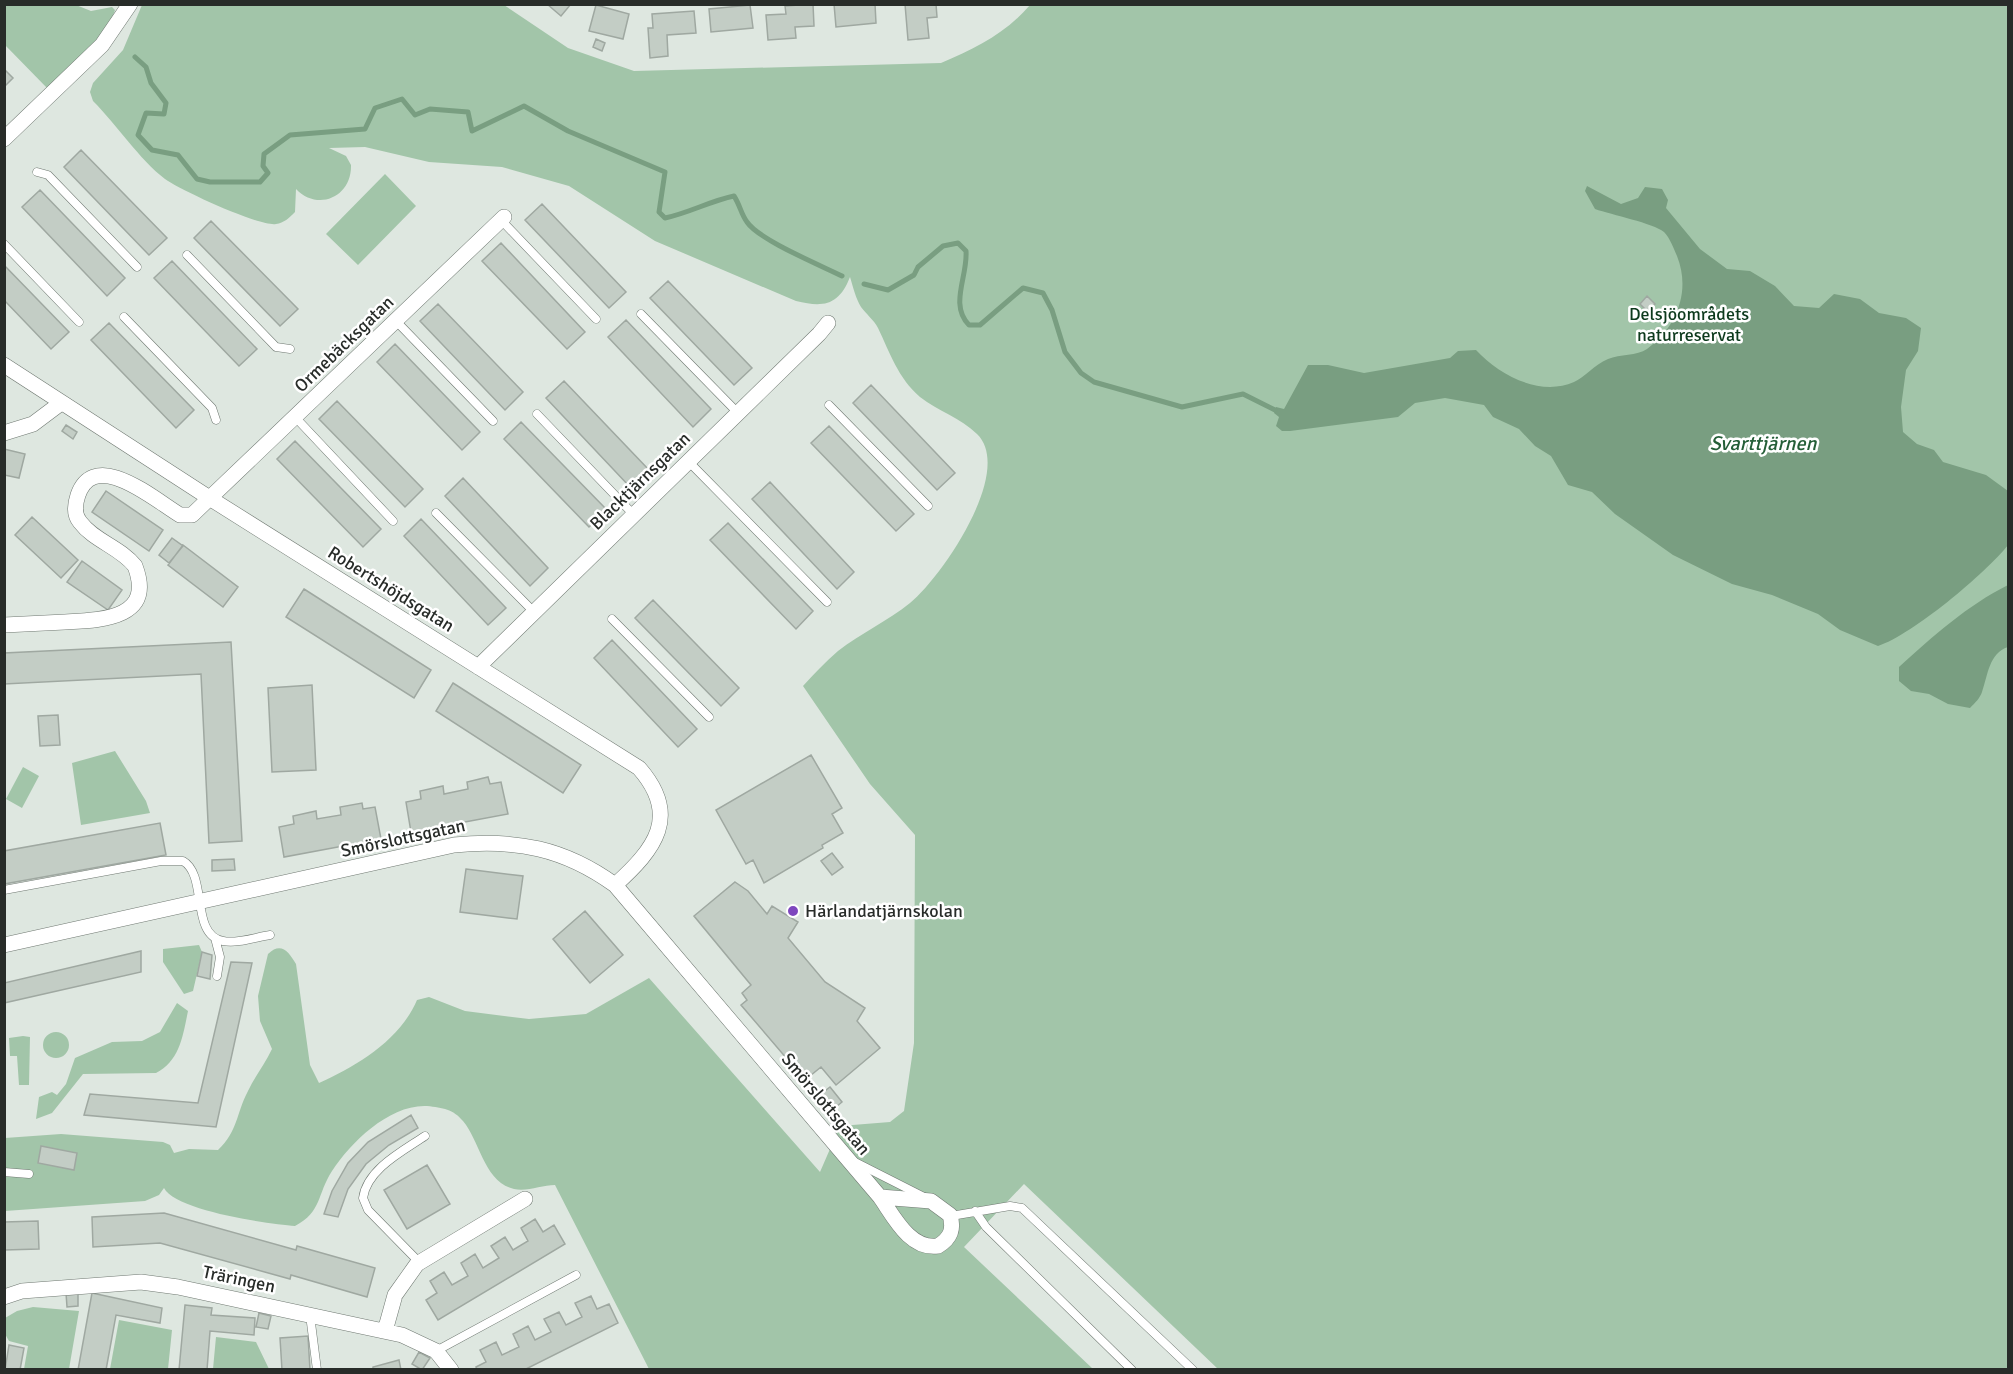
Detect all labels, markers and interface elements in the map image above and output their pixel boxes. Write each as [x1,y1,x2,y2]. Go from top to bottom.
street label: Ormebäcksgatan [290,291,398,397]
park label: Delsjöområdets naturreservat [1629,303,1749,346]
street label: Blacktjärnsgatan [585,427,695,535]
water label: Svarttjärnen [1710,431,1817,456]
street label: Robertshöjdsgatan [324,541,458,637]
street label: Smörslottsgatan [339,814,467,862]
place label: Härlandatjärnskolan [805,900,963,922]
marker: Härlandatjärnskolan [786,904,800,918]
street label: Smörslottsgatan [777,1048,875,1160]
street label: Träringen [201,1261,277,1297]

